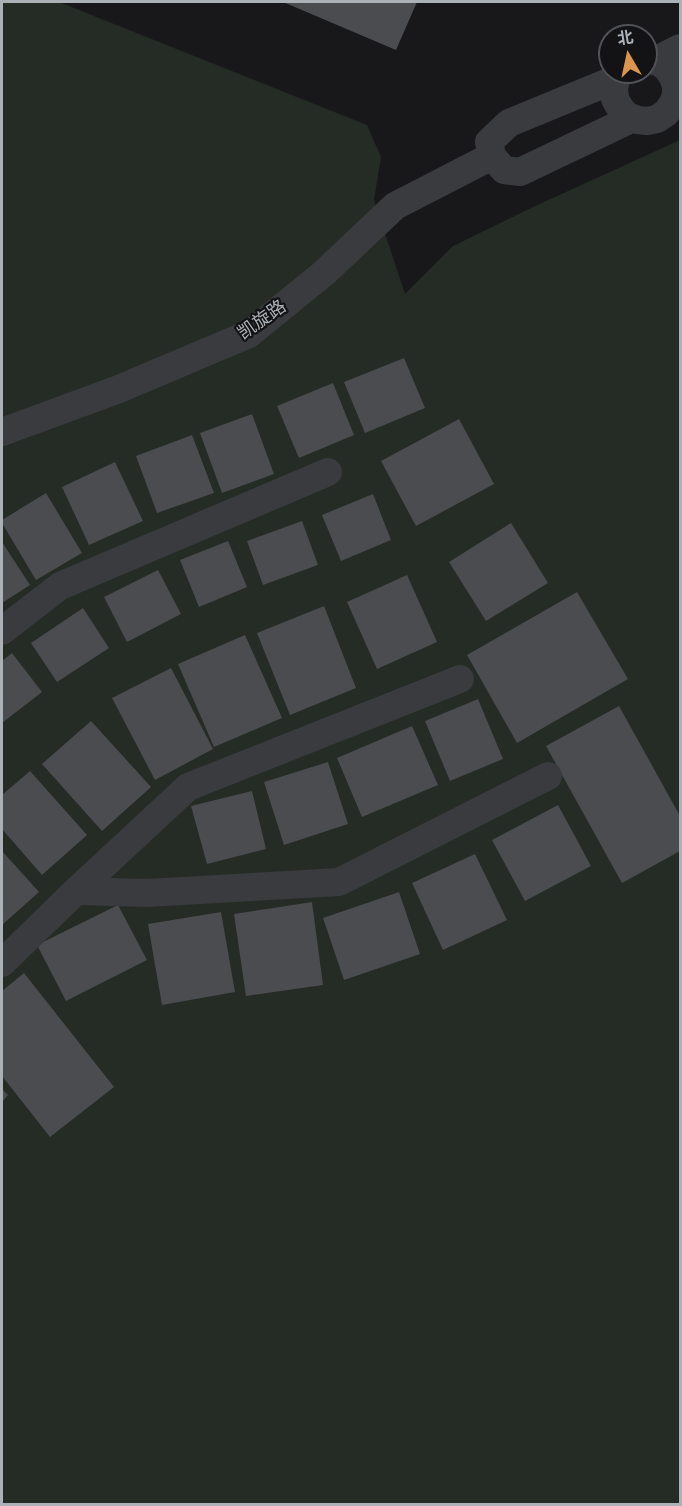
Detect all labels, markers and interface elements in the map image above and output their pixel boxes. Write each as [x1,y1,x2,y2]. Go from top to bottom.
north arrow [598,24,658,84]
text: 北 [616,27,635,48]
street label: 凯旋路 [234,296,290,344]

